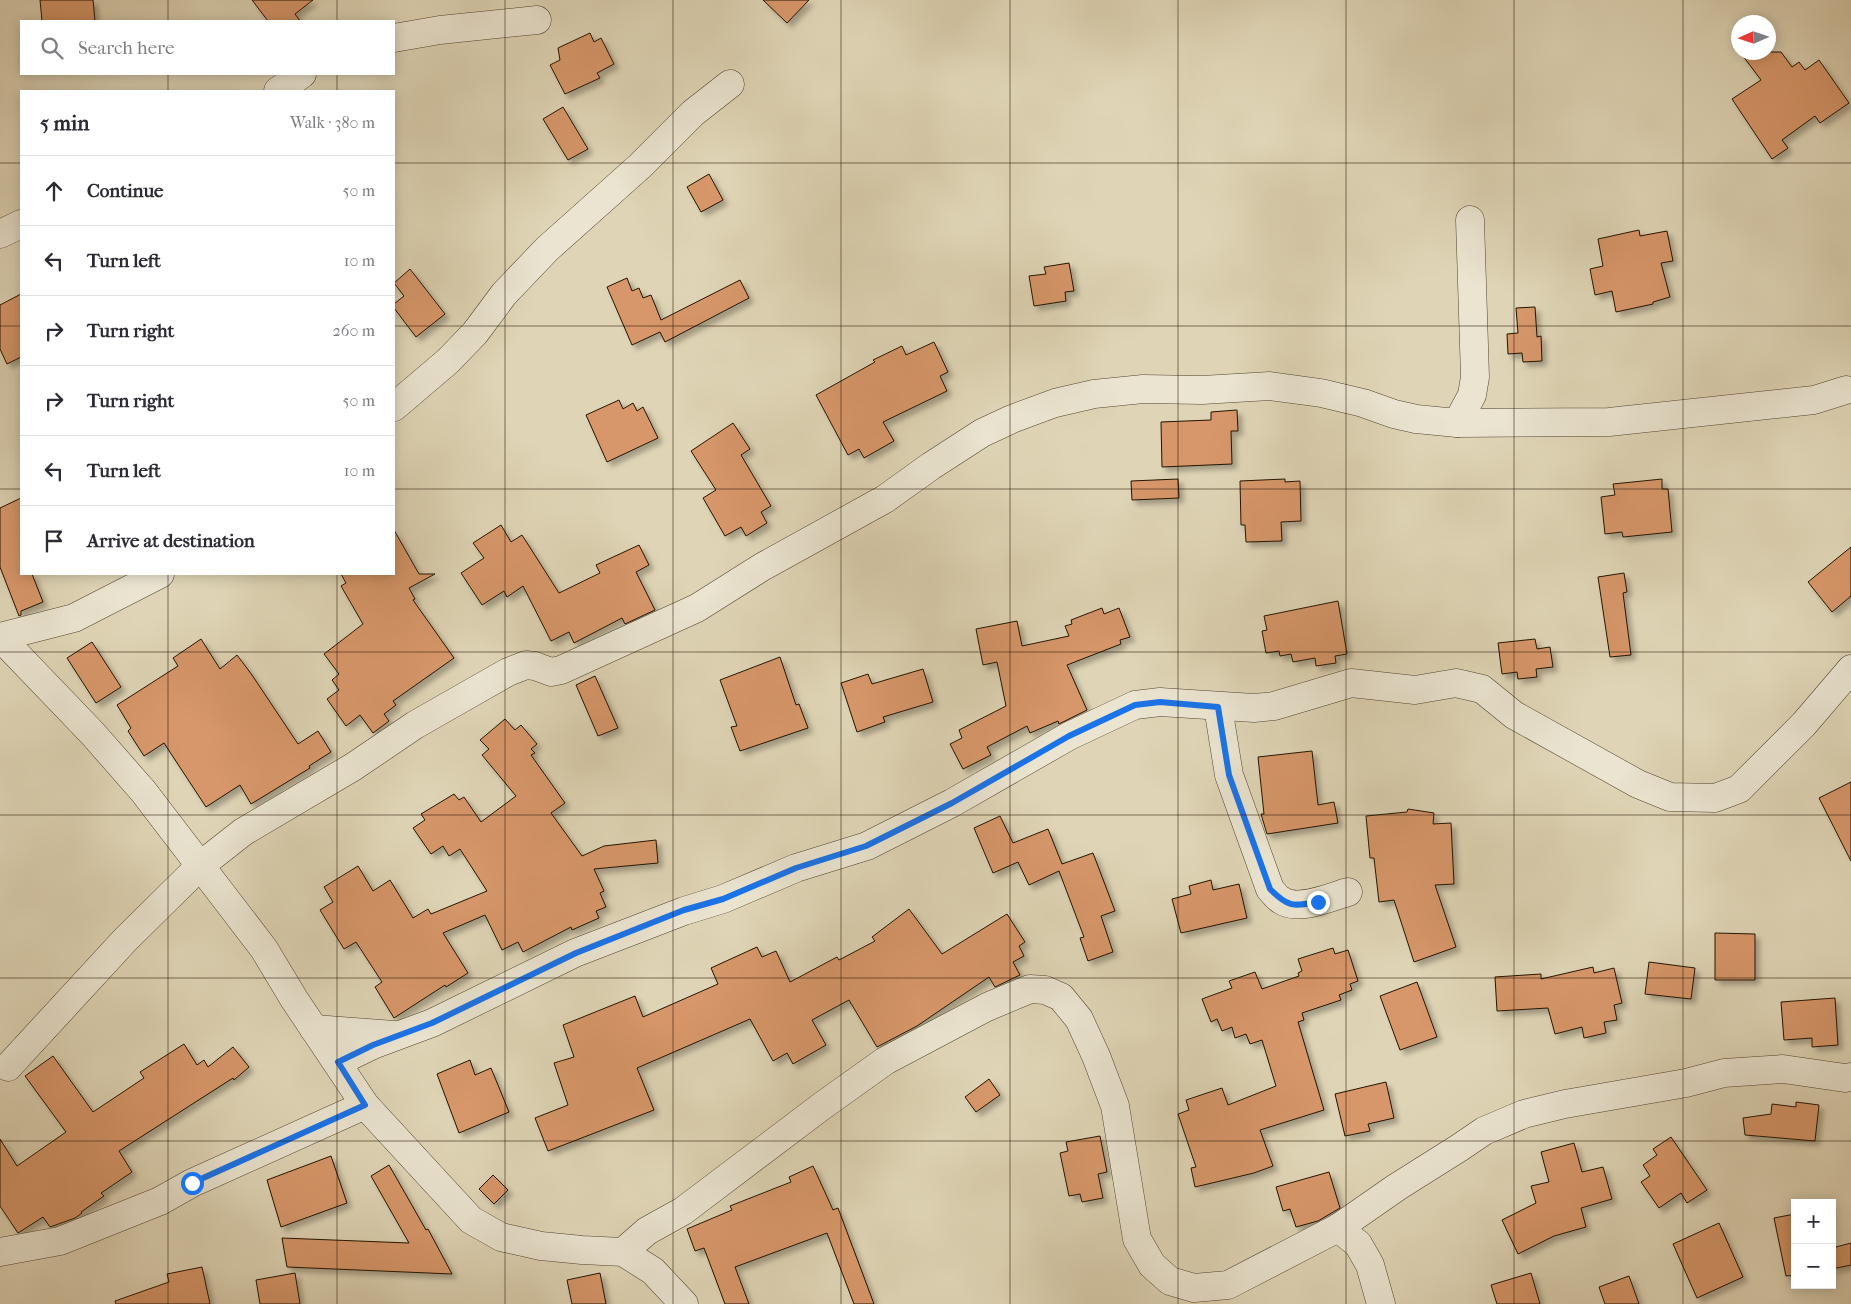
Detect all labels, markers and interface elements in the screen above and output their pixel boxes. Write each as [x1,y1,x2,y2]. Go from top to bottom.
north arrow [1731,15,1776,60]
search box [20,20,395,75]
icon: search [38,34,66,62]
text: Search here [78,37,174,59]
text: 5 min [40,111,89,135]
text: Walk · 380 m [290,113,375,132]
icon: ahead [40,177,68,205]
text: Continue [87,180,163,202]
text: 50 m [343,181,375,200]
icon: left [40,247,68,275]
text: Turn left [87,250,161,272]
text: 10 m [344,251,375,270]
icon: right [40,317,68,345]
text: Turn right [87,320,174,342]
text: 260 m [333,321,375,340]
icon: right [40,387,68,415]
text: Turn right [87,390,174,412]
text: 50 m [343,391,375,410]
icon: left [40,457,68,485]
text: Turn left [87,460,161,482]
text: 10 m [344,461,375,480]
icon: arrive [40,527,68,555]
text: Arrive at destination [87,530,255,552]
route end [1307,891,1330,914]
route start [181,1172,204,1195]
map controls [1791,1199,1836,1289]
button: + [1791,1199,1836,1244]
button: − [1791,1244,1836,1289]

